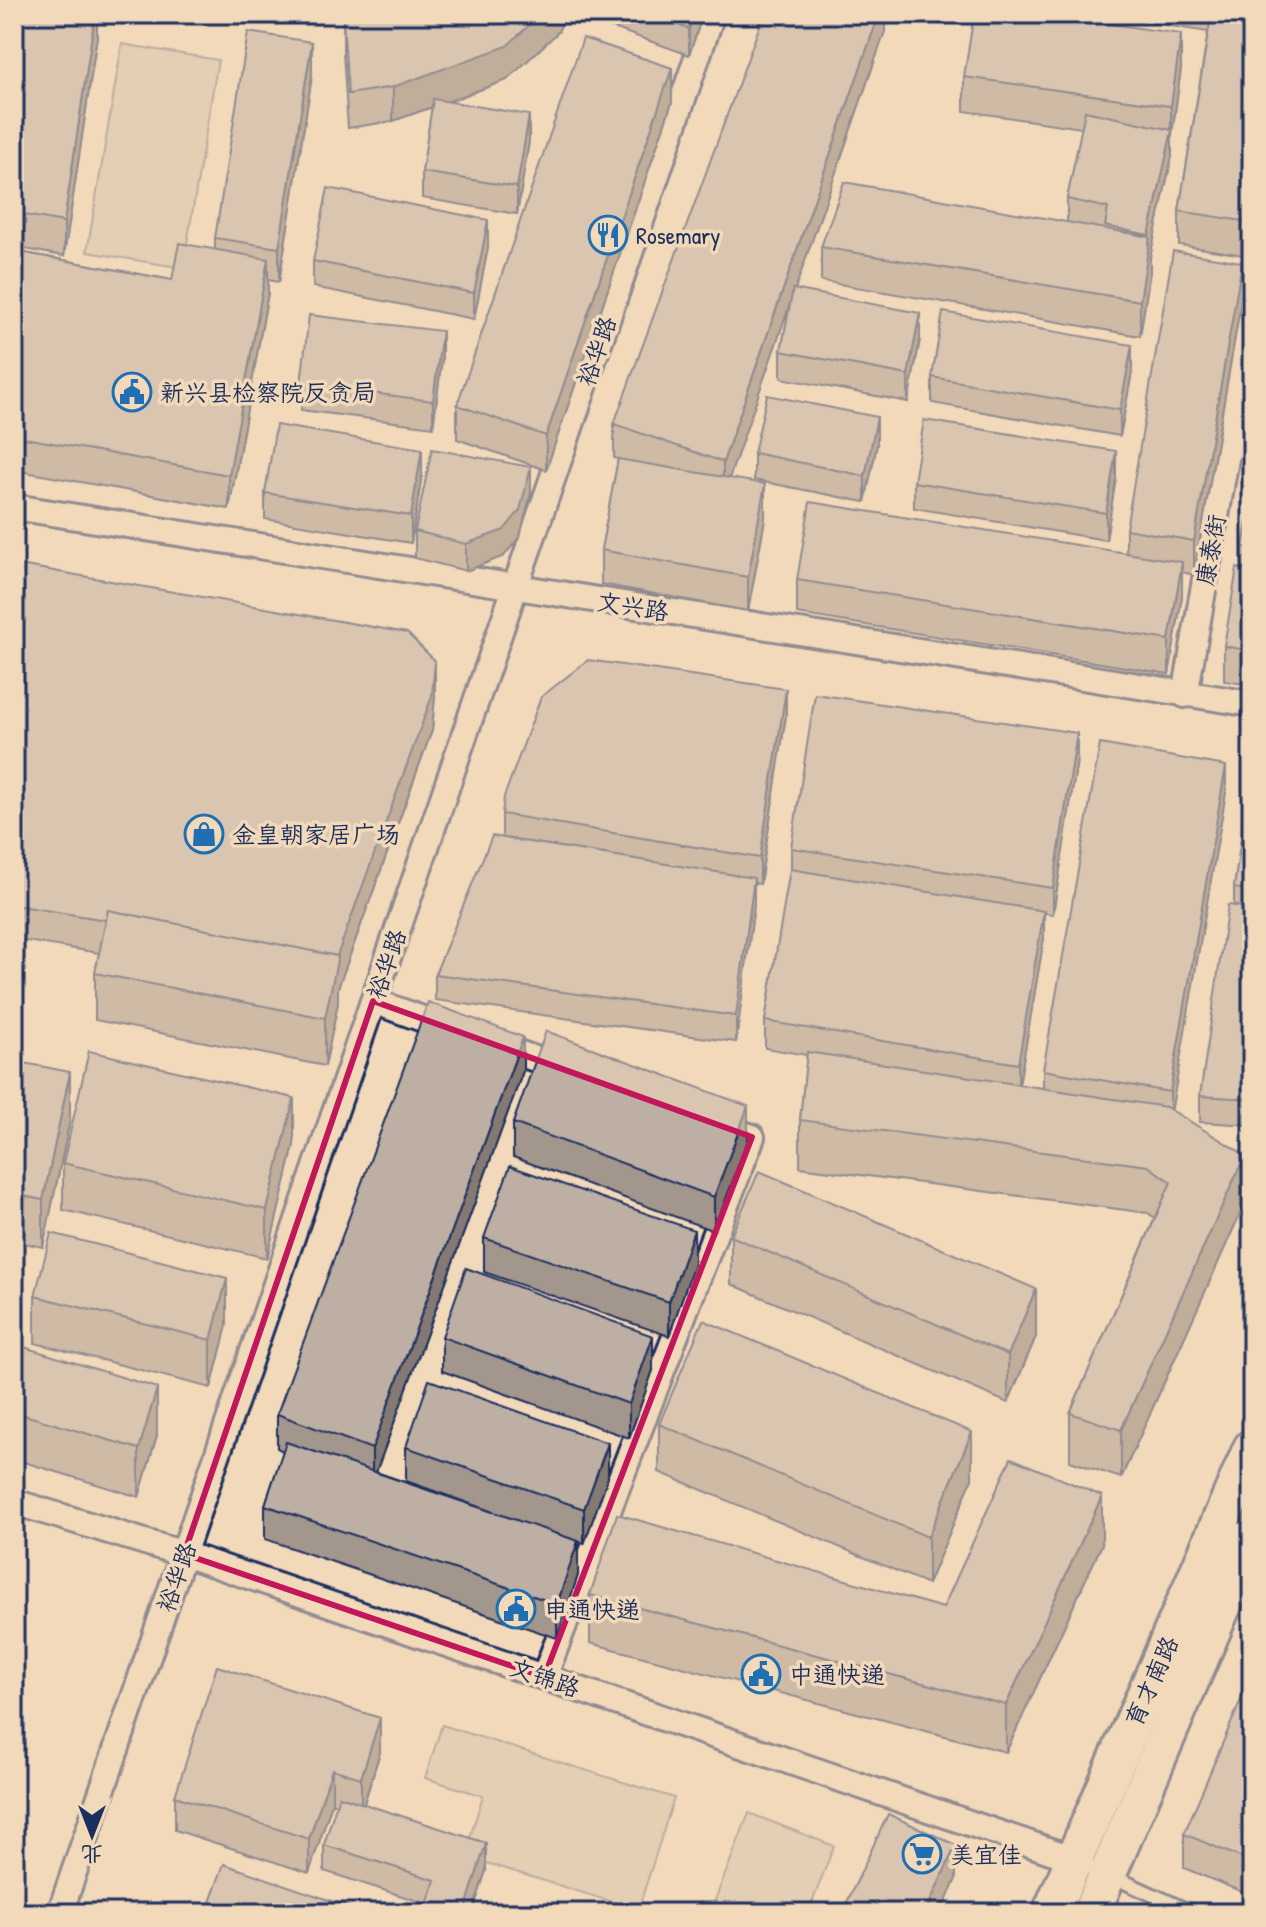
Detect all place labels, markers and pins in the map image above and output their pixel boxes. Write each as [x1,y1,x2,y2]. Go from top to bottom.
restaurant icon: Rosemary [587,214,629,256]
place label: Rosemary [636,219,720,251]
public building icon: 新兴县检察院反贪局 [111,371,153,413]
place label: 新兴县检察院反贪局 [160,376,376,408]
shop icon: 金皇朝家居广场 [183,813,225,855]
place label: 金皇朝家居广场 [232,818,400,850]
public building icon: 申通快递 [495,1588,537,1630]
place label: 申通快递 [544,1593,640,1625]
public building icon: 中通快递 [740,1653,782,1695]
place label: 中通快递 [789,1658,885,1690]
supermarket icon: 美宜佳 [901,1833,943,1875]
place label: 美宜佳 [950,1838,1022,1870]

